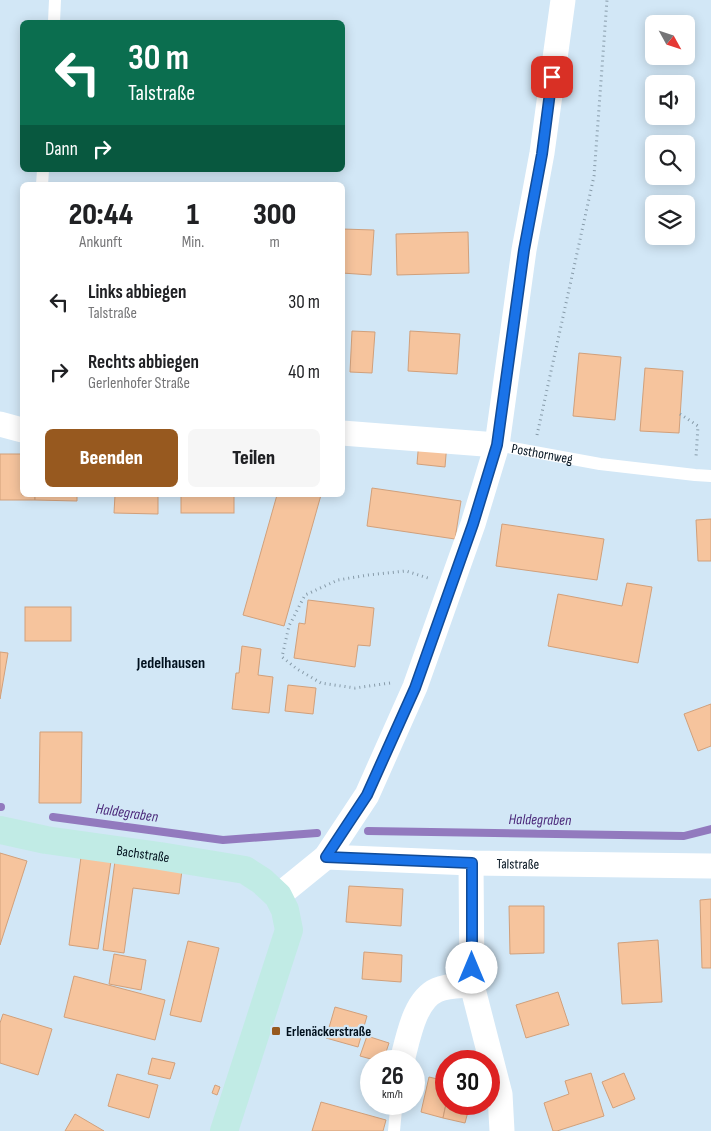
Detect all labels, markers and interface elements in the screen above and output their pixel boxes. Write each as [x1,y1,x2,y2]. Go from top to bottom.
north arrow [645,15,695,65]
map controls [645,15,695,245]
text: 30 m [128,37,189,80]
icon: left [45,40,110,105]
pin [531,56,573,98]
icon: arrive [538,63,566,91]
button: sound [645,75,695,125]
text: Talstraße [128,80,195,107]
icon: right [88,135,116,163]
button: search [645,135,695,185]
text: Dann [45,138,78,161]
button: layers [645,195,695,245]
text: 20:44 [69,197,133,233]
text: 1 [187,197,199,233]
text: 300 [253,197,296,233]
text: Ankunft [79,233,122,252]
text: Min. [182,233,204,252]
text: m [269,233,280,252]
text: Links abbiegen [88,281,186,304]
icon: left [45,288,73,316]
text: 30 m [288,291,320,314]
text: Talstraße [88,304,137,323]
text: Rechts abbiegen [88,351,199,374]
icon: right [45,358,73,386]
text: 40 m [288,361,320,384]
text: Gerlenhofer Straße [88,374,190,393]
button: Beenden [45,429,178,487]
button: Teilen [188,429,320,487]
street label: Posthornweg [510,439,575,467]
district label: Jedelhausen [136,654,205,673]
water label: Haldegraben [95,799,159,827]
water label: Haldegraben [509,810,571,830]
street label: Bachstraße [115,841,171,866]
street label: Talstraße [496,855,539,872]
position arrow [445,941,497,993]
place label: Erlenäckerstraße [286,1023,371,1040]
marker: Erlenäckerstraße [270,1025,282,1037]
speed limit sign: 30 [435,1050,500,1115]
text: 26 [381,1061,404,1092]
text: km/h [382,1087,403,1102]

